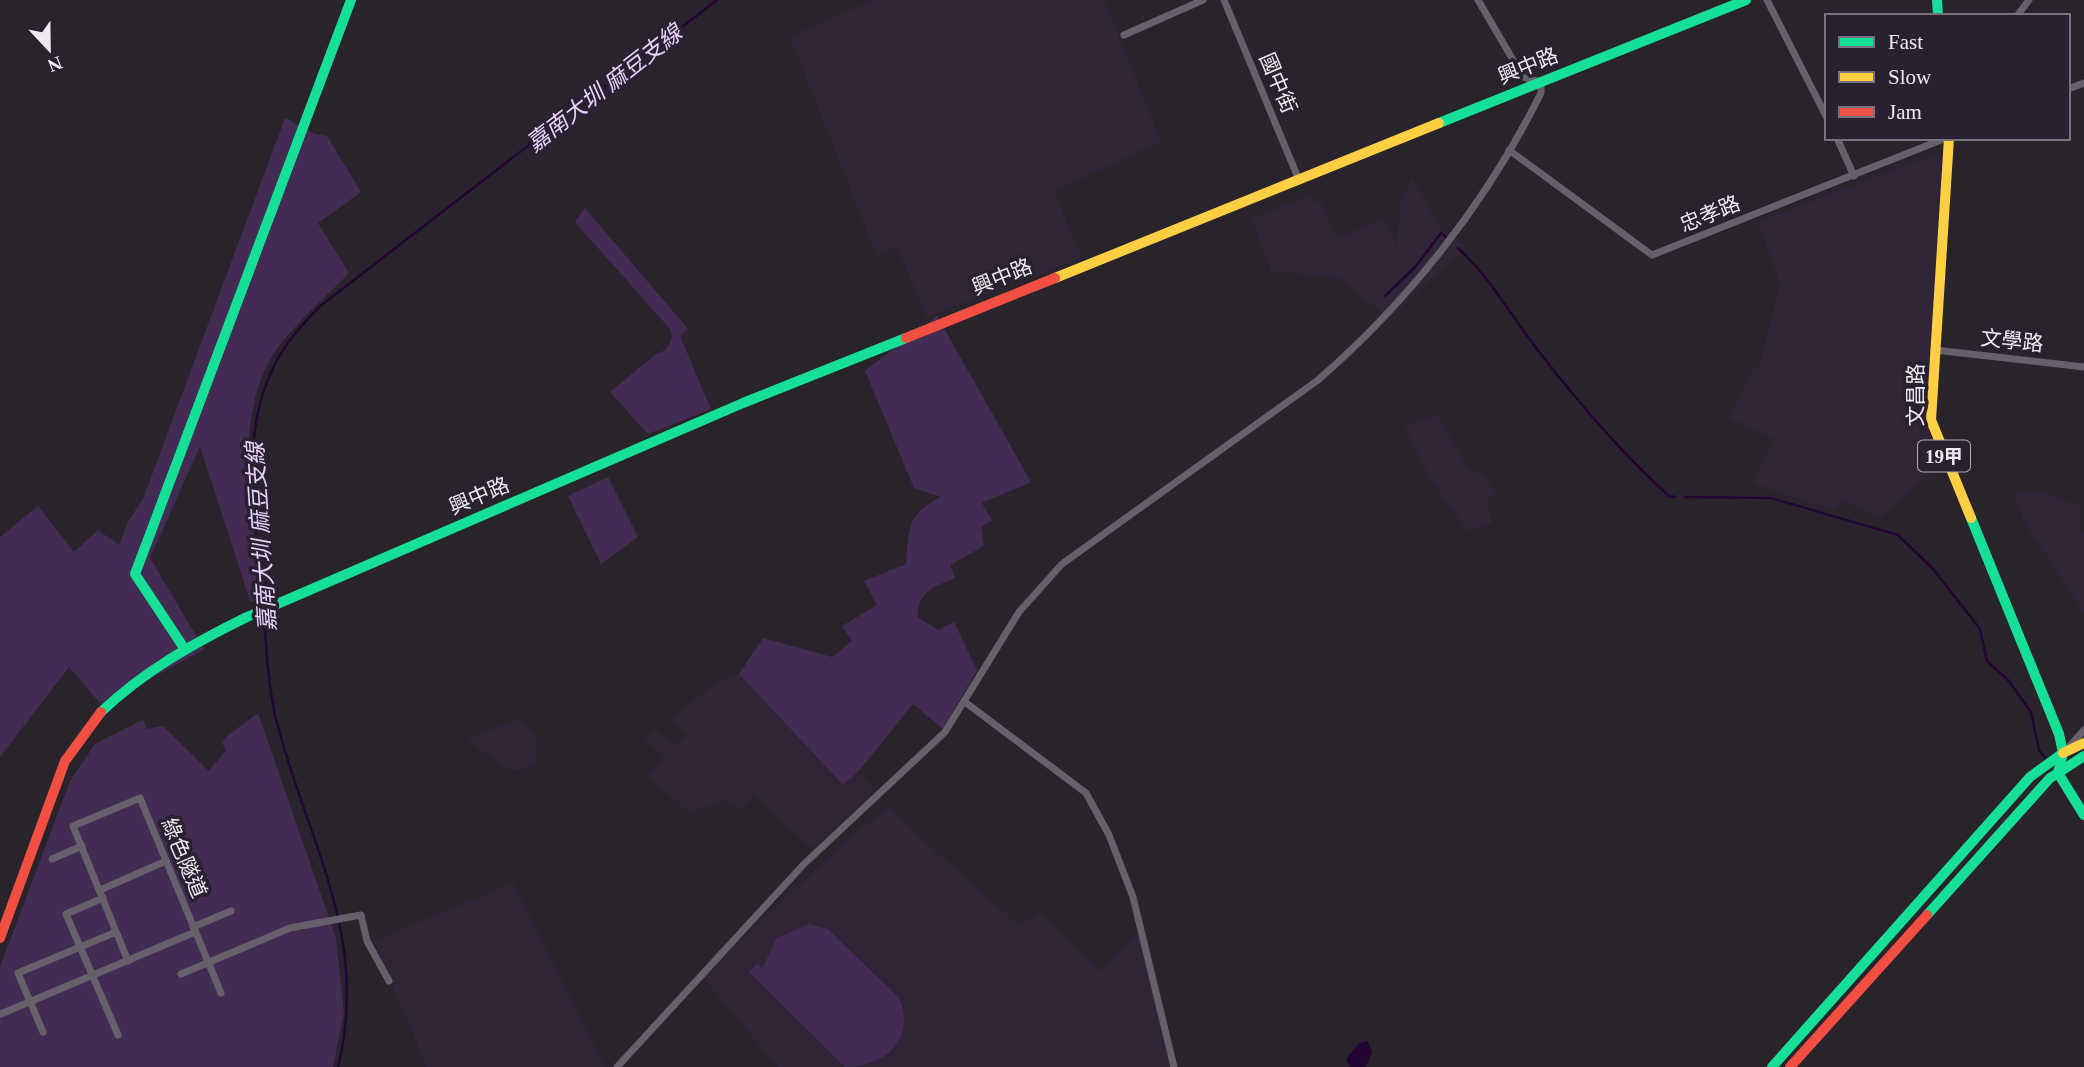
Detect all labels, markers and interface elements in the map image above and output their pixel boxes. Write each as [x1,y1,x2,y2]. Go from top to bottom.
north arrow [14,14,84,84]
legend [1825,14,2070,140]
water label: 嘉南大圳 麻豆支線 [522,18,689,157]
text: Fast [1888,30,1923,54]
street label: 興中路 [1494,43,1562,89]
street label: 國中街 [1255,49,1301,117]
text: N [45,52,65,77]
text: Slow [1888,65,1932,89]
text: Jam [1888,100,1922,124]
street label: 忠孝路 [1676,191,1744,237]
street label: 興中路 [968,254,1036,300]
street label: 文學路 [1979,326,2045,356]
street label: 文昌路 [1904,364,1928,427]
water label: 嘉南大圳 麻豆支線 [242,438,281,632]
road number: 19甲 [1918,440,1970,471]
street label: 興中路 [445,473,513,519]
street label: 綠色隧道 [157,815,211,901]

